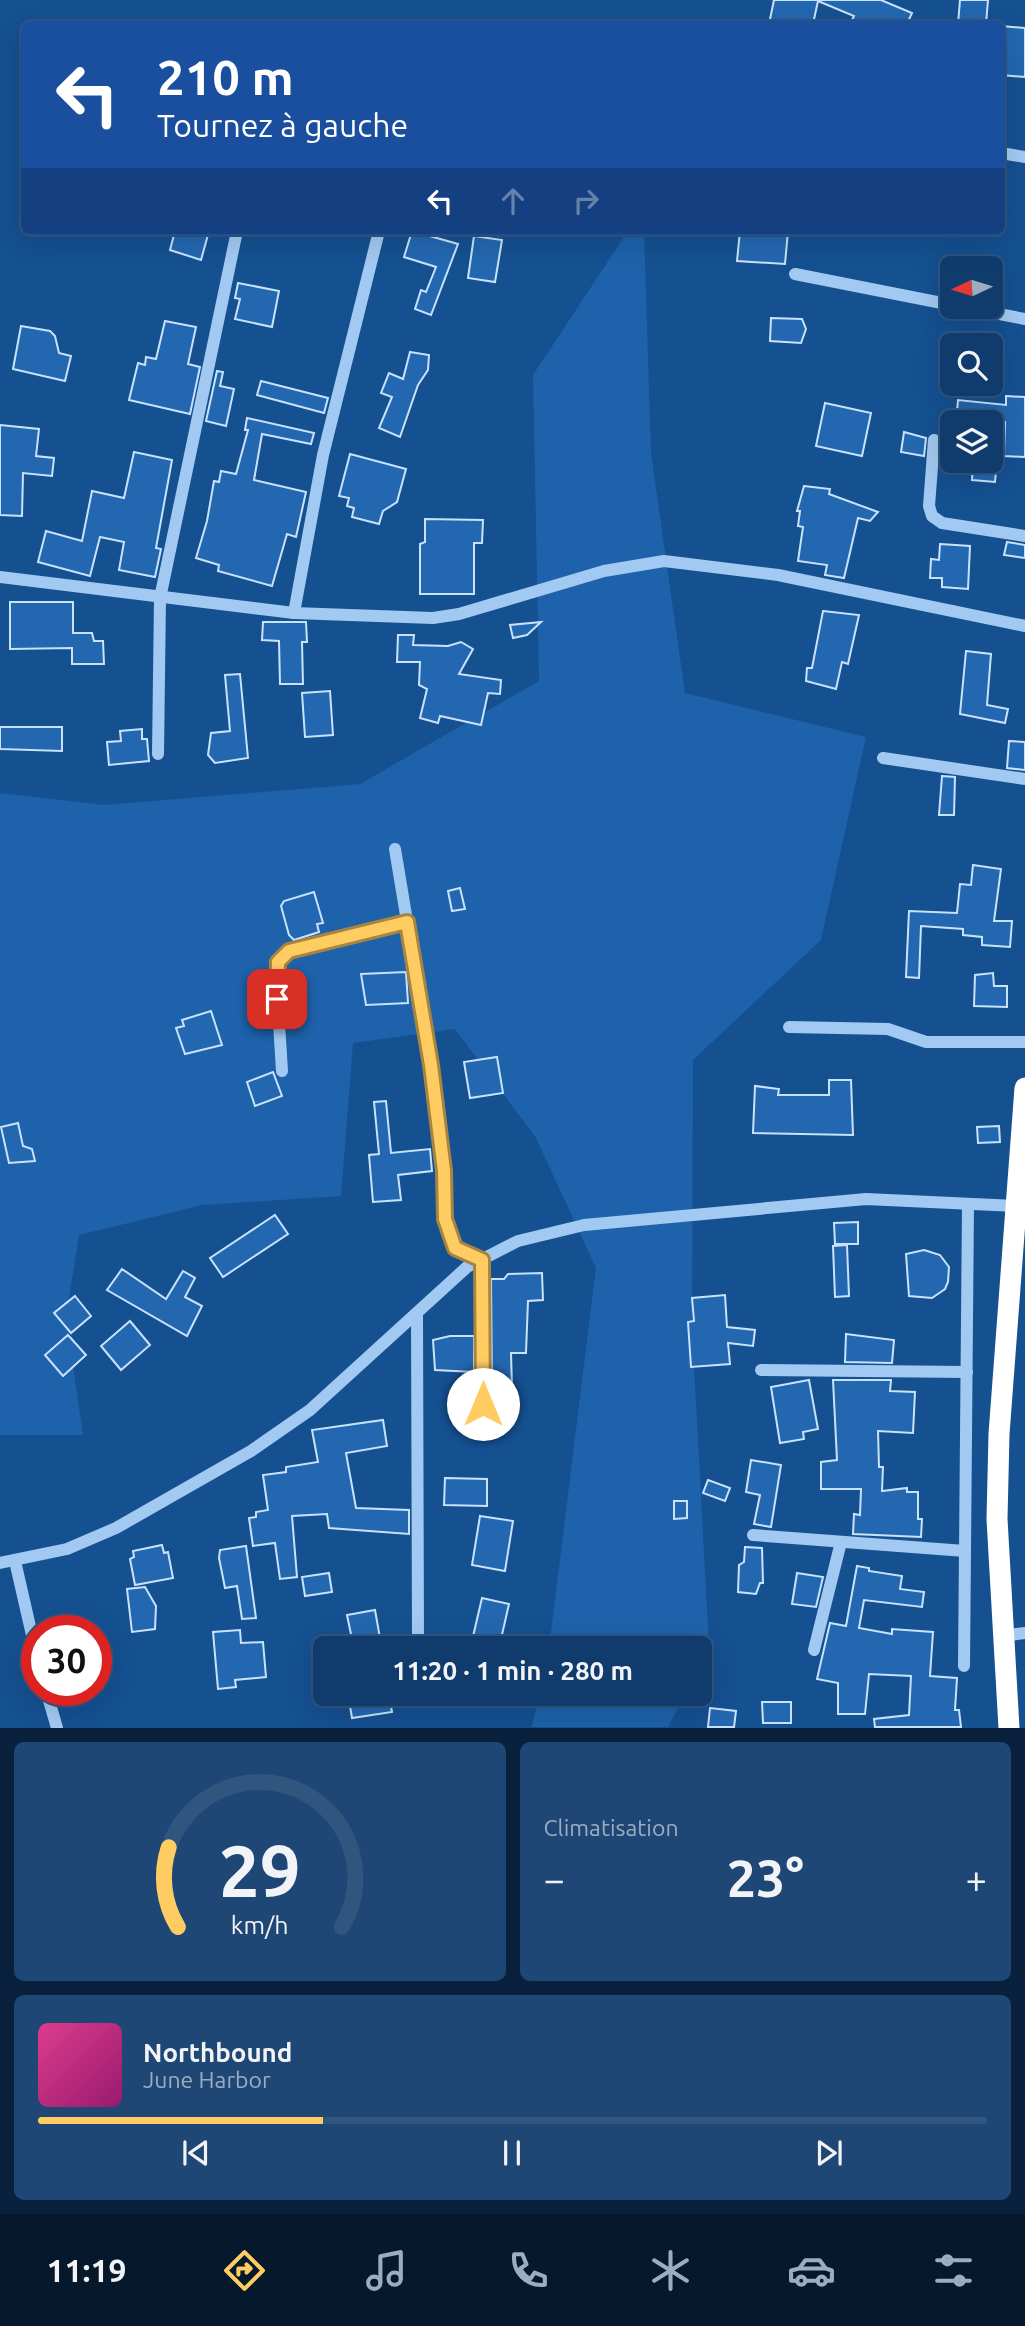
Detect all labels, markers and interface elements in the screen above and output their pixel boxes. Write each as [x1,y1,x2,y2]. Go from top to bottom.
icon: left [42,49,133,140]
text: 210 m [157,49,294,104]
text: Tournez à gauche [157,107,408,143]
icon: left [421,182,459,220]
icon: ahead [494,182,532,220]
icon: right [567,182,605,220]
north arrow [940,256,1003,318]
map controls [940,256,1003,473]
button: search [940,333,1003,396]
button: layers [940,410,1003,473]
pin [247,969,307,1029]
icon: arrive [258,980,296,1018]
position arrow [446,1367,520,1441]
speed limit sign: 30 [21,1615,112,1706]
text: 11:20 · 1 min · 280 m [392,1656,633,1685]
text: Climatisation [544,1815,679,1840]
text: 29 [219,1830,301,1912]
text: 23° [727,1849,804,1907]
text: − [544,1858,565,1900]
text: + [966,1858,987,1900]
text: km/h [231,1911,289,1939]
text: Northbound [143,2038,292,2067]
text: June Harbor [143,2067,271,2092]
icon: previous [177,2134,215,2172]
icon: pause [493,2134,531,2172]
icon: next [810,2134,848,2172]
icon: directions [220,2246,269,2295]
icon: music [362,2246,411,2295]
icon: phone [504,2246,553,2295]
icon: climate [646,2246,695,2295]
icon: car [787,2246,836,2295]
icon: filters [929,2246,978,2295]
text: 11:19 [46,2252,127,2288]

